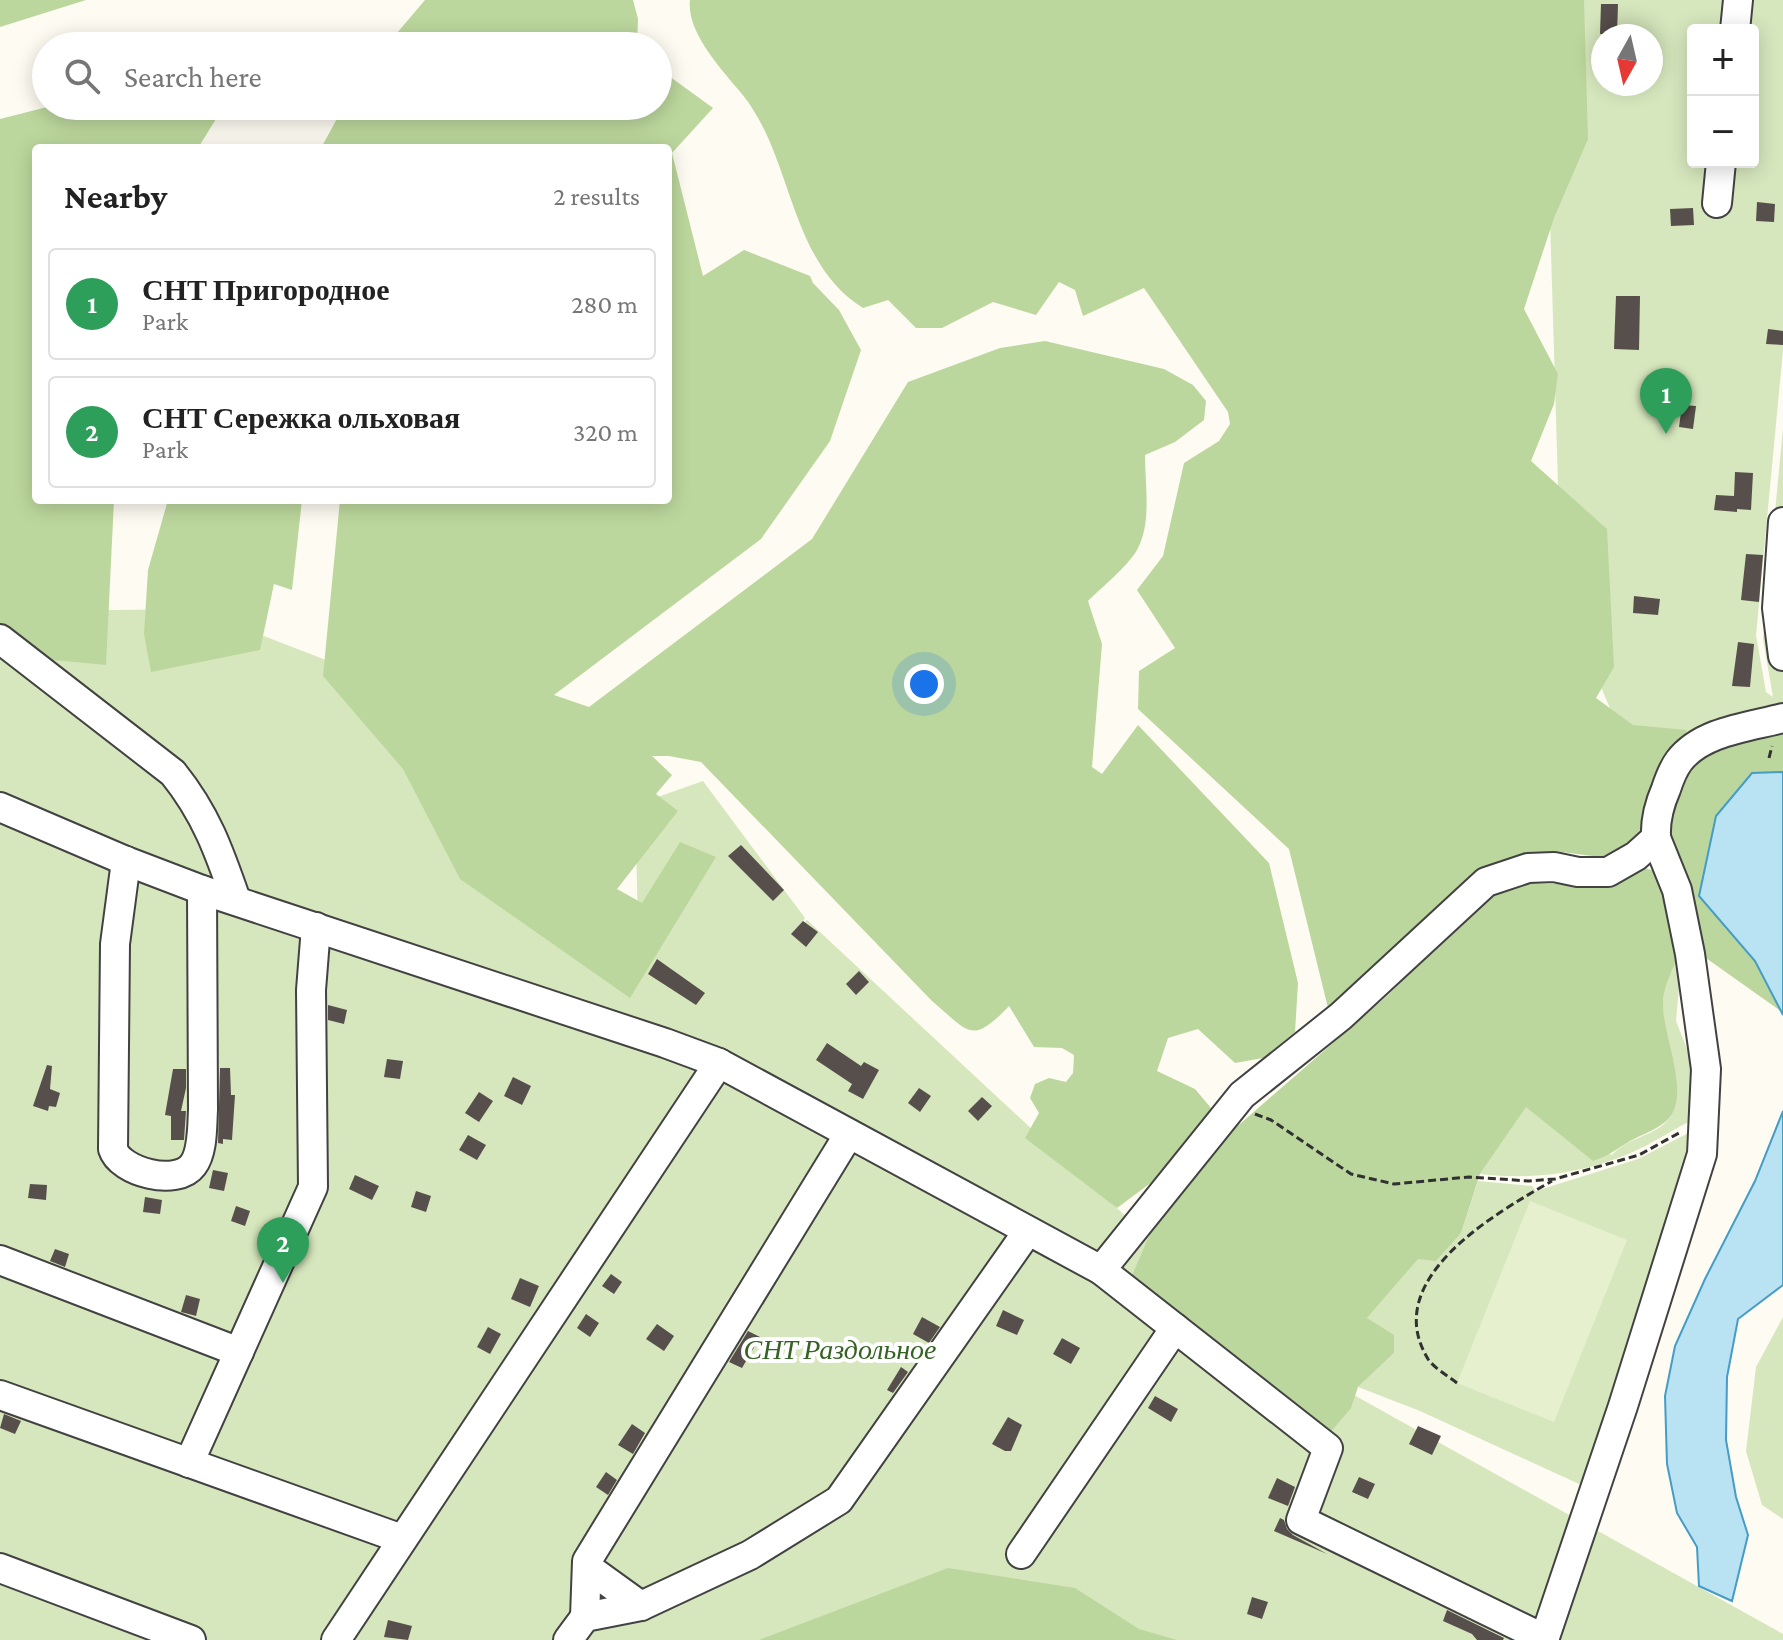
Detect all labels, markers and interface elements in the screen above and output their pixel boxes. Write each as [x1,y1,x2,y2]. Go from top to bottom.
north arrow [1591,24,1663,96]
map controls [1687,24,1759,168]
button: + [1687,24,1759,96]
search box [32,32,672,120]
icon: search [60,54,104,98]
text: Search here [124,60,262,93]
button: − [1687,96,1759,168]
text: Nearby [64,178,167,215]
text: 2 results [553,182,640,211]
text: СНТ Пригородное [142,273,390,306]
text: 1 [87,290,97,319]
text: 280 m [571,290,638,319]
text: Park [142,307,188,336]
pin: 1 [1640,368,1692,434]
text: СНТ Сережка ольховая [142,401,460,434]
text: 2 [85,418,99,447]
text: 320 m [573,418,638,447]
text: Park [142,435,188,464]
your location [904,664,944,704]
pin: 2 [257,1217,309,1283]
park label: СНТ Раздольное [743,1334,937,1365]

